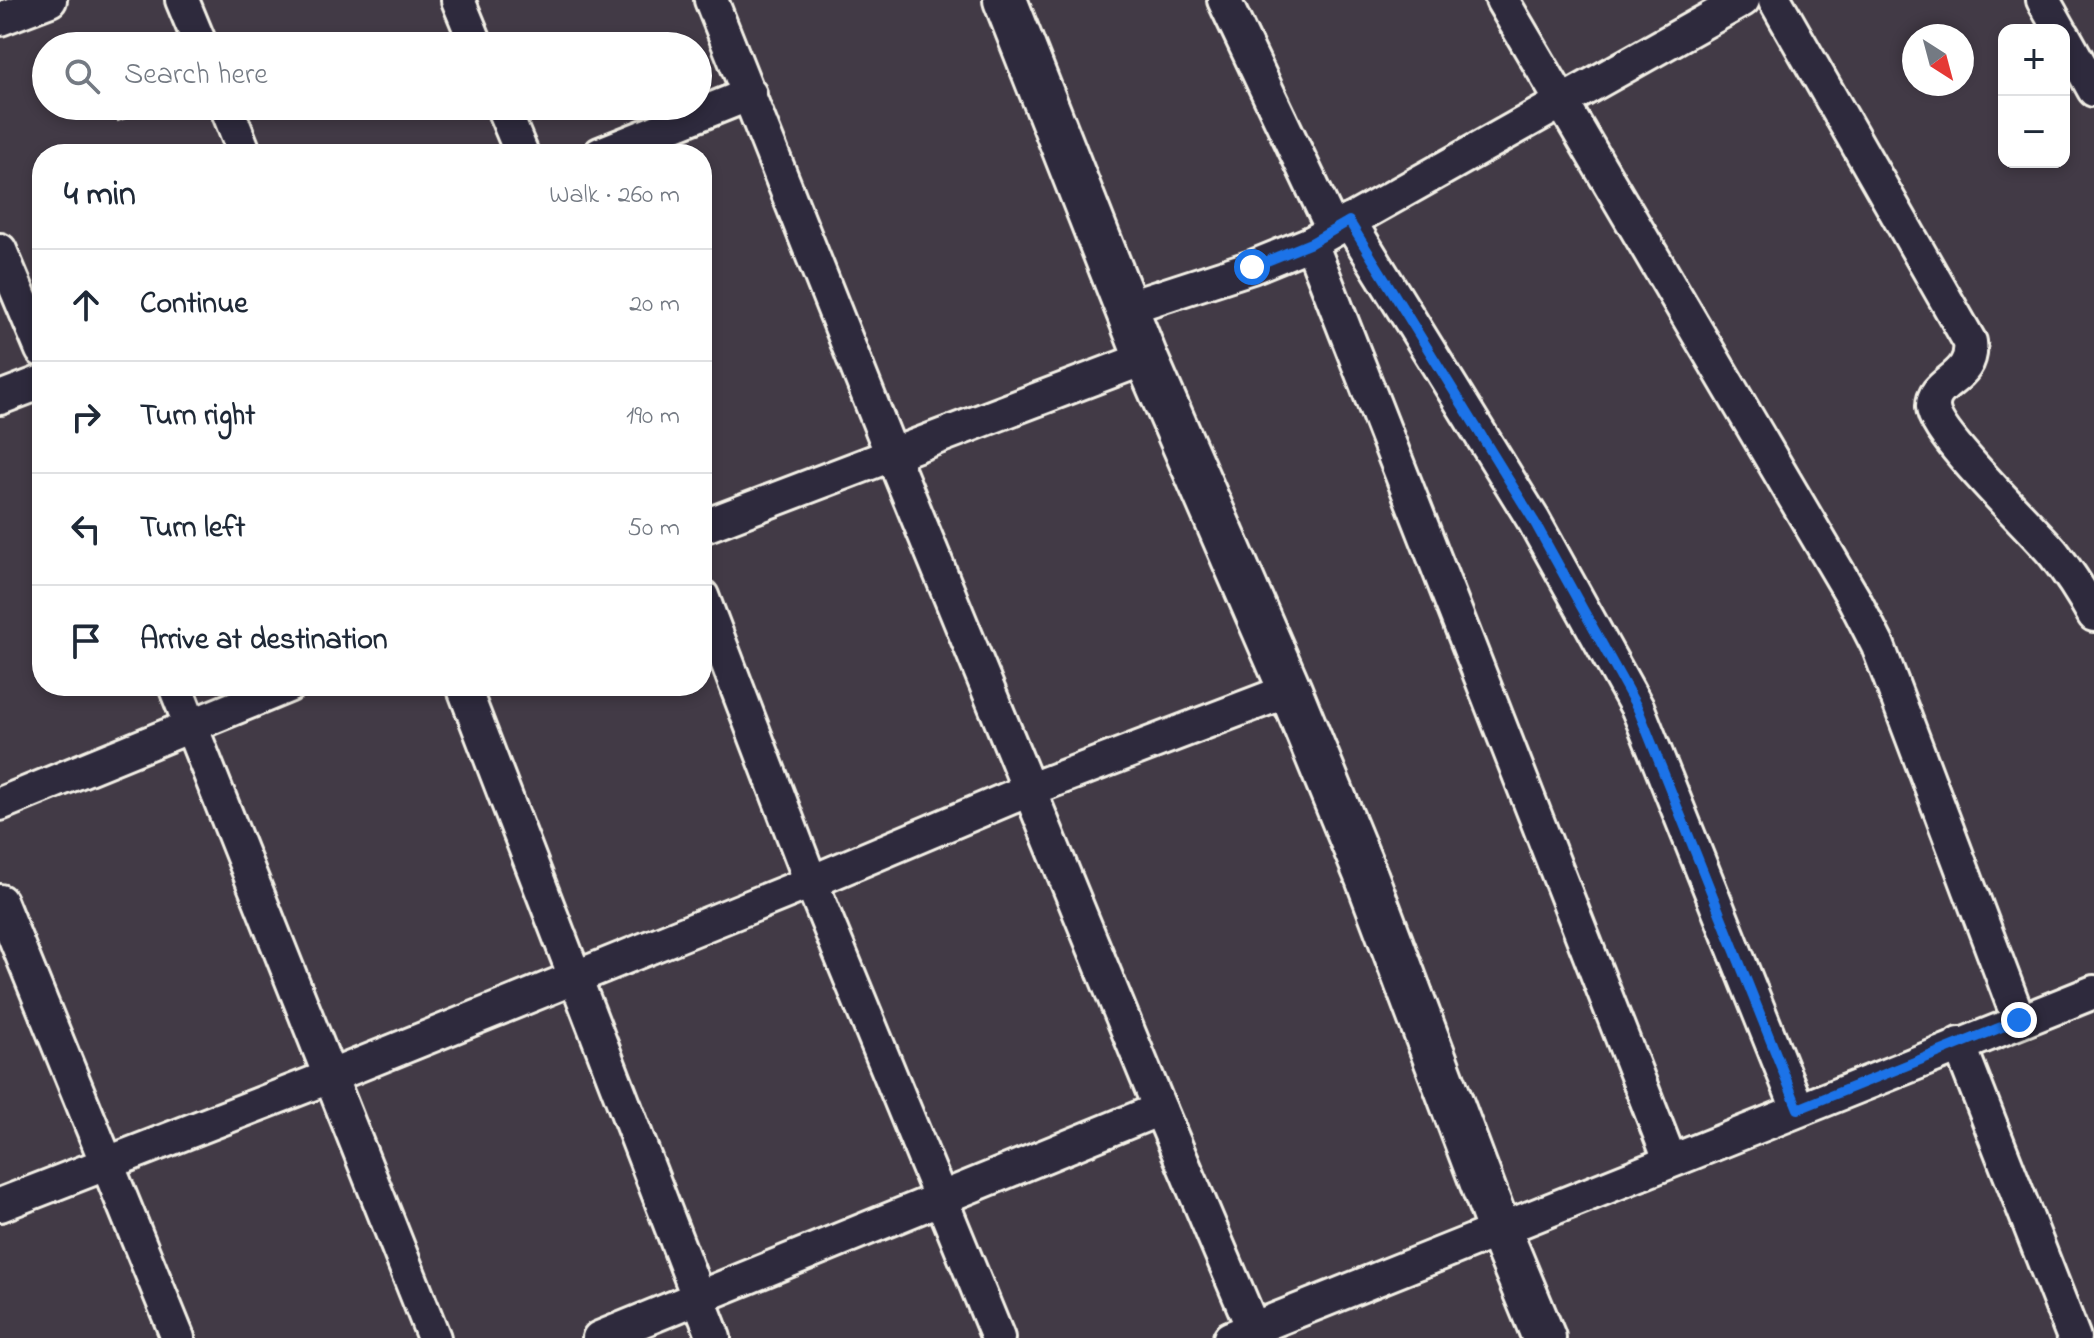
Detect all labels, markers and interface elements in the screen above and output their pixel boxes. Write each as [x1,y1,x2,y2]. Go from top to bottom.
north arrow [1902,24,1974,96]
map controls [1998,24,2070,168]
button: + [1998,24,2070,96]
search box [32,32,712,120]
icon: search [60,54,104,98]
text: Search here [124,54,268,98]
button: − [1998,96,2070,168]
text: 4 min [64,171,136,221]
text: Walk · 260 m [549,177,680,215]
route start [1234,249,1270,285]
icon: ahead [64,283,108,327]
text: Continue [140,283,248,327]
text: 20 m [629,286,680,324]
icon: right [64,395,108,439]
text: Turn right [140,395,255,439]
text: 190 m [626,398,680,436]
icon: left [64,507,108,551]
text: Turn left [140,507,245,551]
text: 50 m [627,510,680,548]
icon: arrive [64,619,108,663]
text: Arrive at destination [140,619,388,663]
route end [2001,1002,2037,1038]

